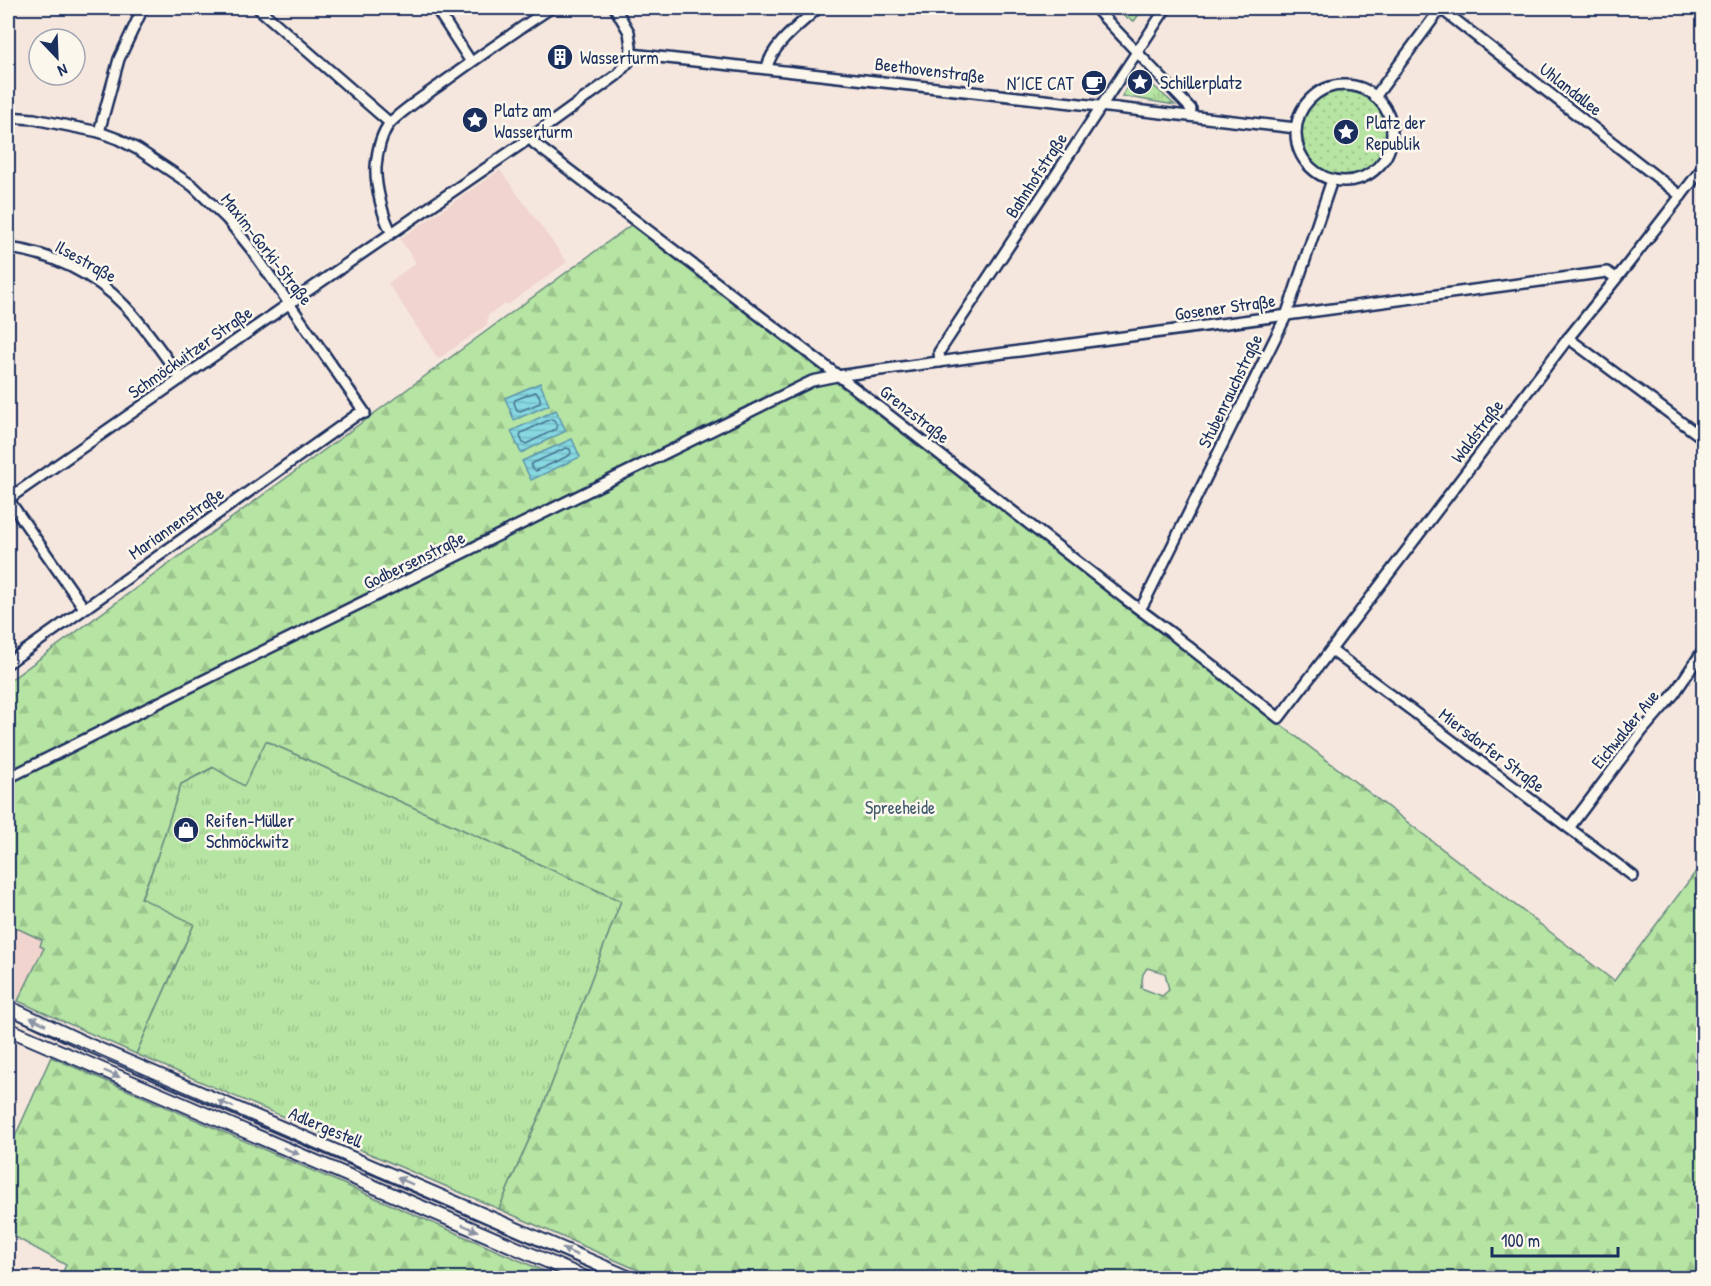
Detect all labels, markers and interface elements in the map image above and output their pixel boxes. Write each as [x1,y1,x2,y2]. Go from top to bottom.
north arrow [27,27,87,87]
building icon: Wasserturm [545,42,575,72]
place label: Wasserturm [580,45,659,70]
street label: Beethovenstraße [874,51,986,89]
street label: Uhlandallee [1534,56,1608,122]
text: N [54,59,71,83]
place icon: Schillerplatz [1125,67,1155,97]
cafe icon: N´ICE CAT [1079,68,1109,98]
place label: Schillerplatz [1160,70,1242,95]
place label: N´ICE CAT [1007,71,1075,96]
place label: Platz am Wasserturm [494,98,573,144]
place icon: Platz am Wasserturm [460,105,490,135]
place label: Platz der Republik [1366,110,1426,156]
place icon: Platz der Republik [1331,117,1361,147]
street label: Bahnhofstraße [999,128,1073,222]
street label: Maxim-Gorki-Straße [215,188,319,310]
street label: Ilsestraße [51,234,121,288]
street label: Gosener Straße [1173,288,1277,326]
street label: Schmöckwitzer Straße [123,300,257,404]
street label: Stubenrauchstraße [1192,330,1268,452]
street label: Grenzstraße [875,379,955,449]
street label: Waldstraße [1445,394,1509,468]
street label: Mariannenstraße [123,481,229,565]
street label: Godbersenstraße [359,525,469,595]
street label: Eichwalder Aue [1585,684,1665,774]
street label: Miersdorfer Straße [1434,702,1550,798]
park label: Spreeheide [865,795,935,820]
place label: Reifen-Müller Schmöckwitz [206,808,294,854]
shop icon: Reifen-Müller Schmöckwitz [171,815,201,845]
one-way arrow [30,1017,47,1026]
one-way arrow [103,1070,121,1079]
one-way arrow [217,1099,235,1108]
street label: Adlergestell [285,1100,367,1154]
one-way arrow [282,1147,300,1156]
one-way arrow [396,1176,414,1186]
scale bar [1492,1220,1618,1258]
one-way arrow [461,1224,479,1234]
text: 100 m [1501,1228,1540,1253]
one-way arrow [561,1247,579,1256]

